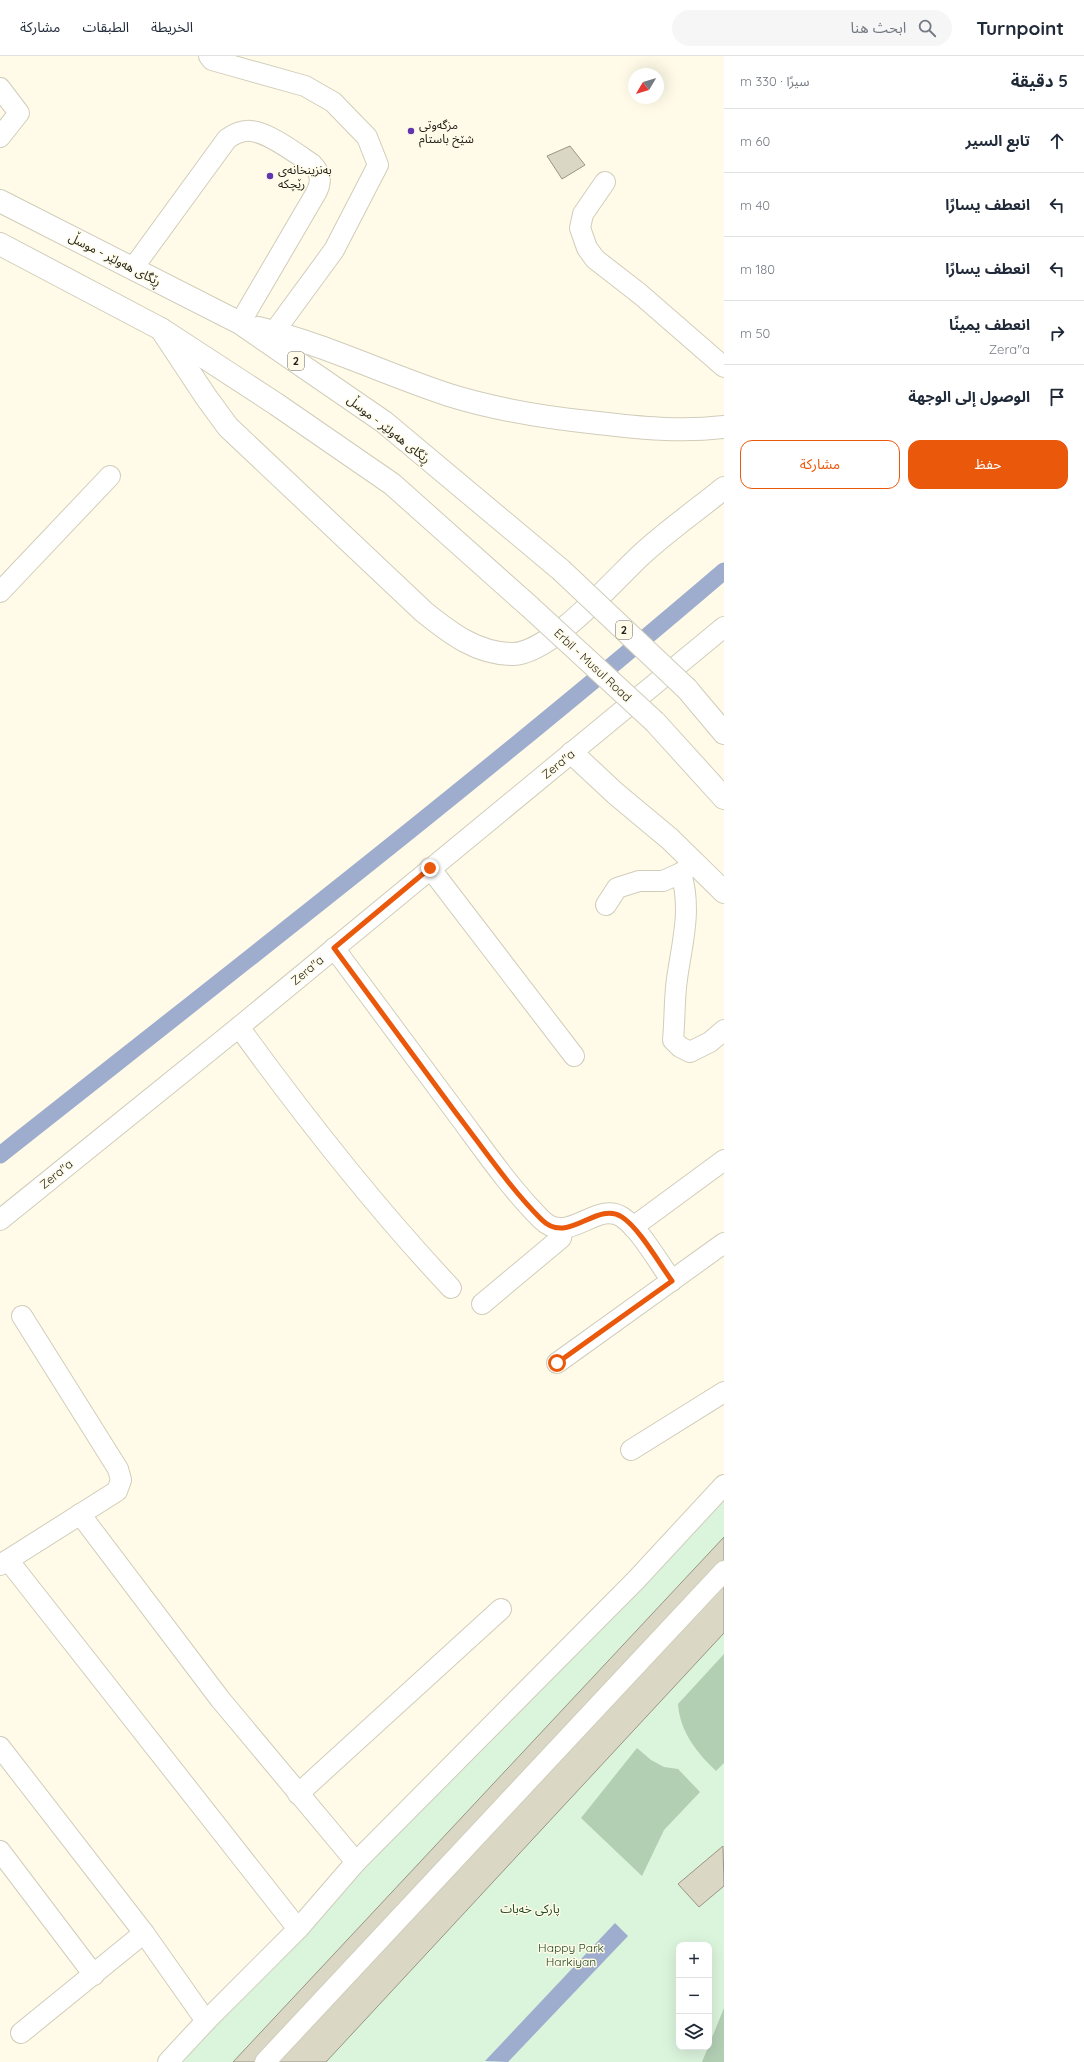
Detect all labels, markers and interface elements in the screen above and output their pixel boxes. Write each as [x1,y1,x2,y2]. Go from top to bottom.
search box [672,10,952,46]
text: Turnpoint [976,16,1064,40]
icon: search [916,17,938,39]
text: مشاركة [20,18,60,36]
text: الطبقات [82,18,129,36]
text: الخريطة [151,18,193,36]
text: ابحث هنا [851,18,906,37]
north arrow [628,68,664,104]
text: 5 دقيقة [1011,70,1068,91]
text: سيرًا · 330 m [740,73,809,89]
place label: مزگەوتی شێخ باستام [419,117,474,148]
marker: مزگەوتی شێخ باستام [406,126,416,136]
icon: ahead [1046,130,1068,152]
text: تابع السير [966,131,1030,150]
text: 60 m [740,133,770,149]
place label: بەنزینخانەی رێچکە [278,162,332,192]
marker: بەنزینخانەی رێچکە [265,171,275,181]
icon: left [1046,194,1068,216]
text: انعطف يسارًا [945,195,1030,214]
text: 40 m [740,197,770,213]
street label: ڕێگای هەولێر - موسڵ [65,228,164,292]
icon: left [1046,258,1068,280]
text: انعطف يسارًا [945,259,1030,278]
text: 180 m [740,261,775,277]
text: انعطف يمينًا [949,315,1030,334]
icon: right [1046,322,1068,344]
text: 50 m [740,325,770,341]
text: Zera"a [989,341,1030,357]
road number: 2 [288,352,304,370]
icon: arrive [1046,386,1068,408]
text: الوصول إلى الوجهة [908,387,1030,406]
street label: ڕێگای هەولێر - موسڵ [342,391,434,469]
button: مشاركة [740,440,900,489]
button: حفظ [908,440,1068,489]
road number: 2 [616,621,632,639]
street label: Erbil - Musul Road [551,625,635,705]
street label: Zera"a [538,746,578,782]
route end [421,859,439,877]
street label: Zera"a [288,952,326,988]
street label: Zera"a [36,1156,76,1192]
route start [548,1354,566,1372]
park label: پارکی خەبات [500,1901,560,1917]
park label: Happy Park Harkiyan [538,1940,604,1969]
map controls [676,1942,712,2050]
button: + [676,1942,712,1978]
button: − [676,1978,712,2014]
button: layers [676,2014,712,2050]

